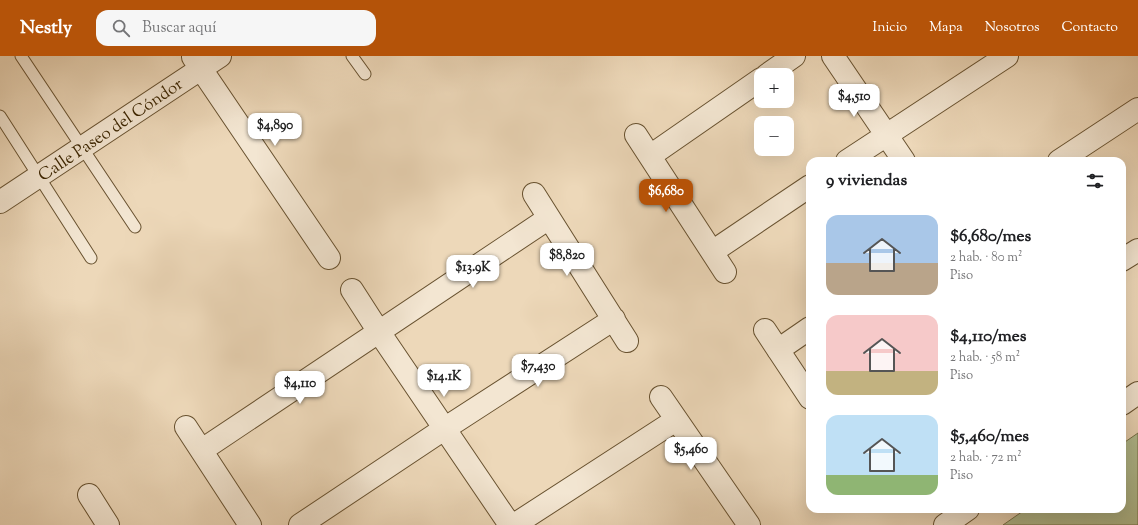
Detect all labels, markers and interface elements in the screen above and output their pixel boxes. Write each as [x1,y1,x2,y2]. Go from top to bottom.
search box [96,10,376,46]
text: Nestly [20,15,72,42]
icon: search [110,17,132,39]
text: Buscar aquí [142,18,216,39]
text: Inicio [873,18,907,38]
text: Mapa [929,18,963,38]
text: Nosotros [985,18,1040,38]
text: Contacto [1062,18,1118,38]
map controls [754,68,794,156]
button: + [754,68,794,108]
street label: Calle Paseo del Cóndor [34,73,189,188]
pin: $4,510 [821,84,887,118]
text: $4,510 [838,88,870,106]
pin: $4,890 [242,113,308,147]
button: − [754,116,794,156]
text: $4,890 [257,117,293,135]
text: 9 viviendas [826,169,907,193]
icon: filters [1084,170,1106,192]
pin: $6,680 [633,179,699,213]
text: $6,680 [648,183,684,201]
text: $6,680/mes [950,225,1031,249]
icon: home [858,231,906,279]
pin: $8,820 [534,243,600,277]
text: $8,820 [549,247,585,265]
text: 2 hab. · 80 m² [950,249,1022,267]
pin: $13.9K [440,255,506,289]
text: $13.9K [455,259,491,277]
text: Piso [950,267,973,285]
text: $4,110/mes [950,325,1026,349]
icon: home [858,331,906,379]
text: 2 hab. · 58 m² [950,349,1020,367]
pin: $7,430 [505,354,571,388]
text: $7,430 [521,358,555,376]
pin: $14.1K [411,364,477,398]
text: Piso [950,367,973,385]
text: $14.1K [426,368,462,386]
pin: $4,110 [267,371,333,405]
text: $4,110 [284,375,316,393]
text: $5,460/mes [950,425,1029,449]
icon: home [858,431,906,479]
pin: $5,460 [658,437,724,471]
text: $5,460 [674,441,708,459]
text: 2 hab. · 72 m² [950,449,1022,467]
text: Piso [950,467,973,485]

